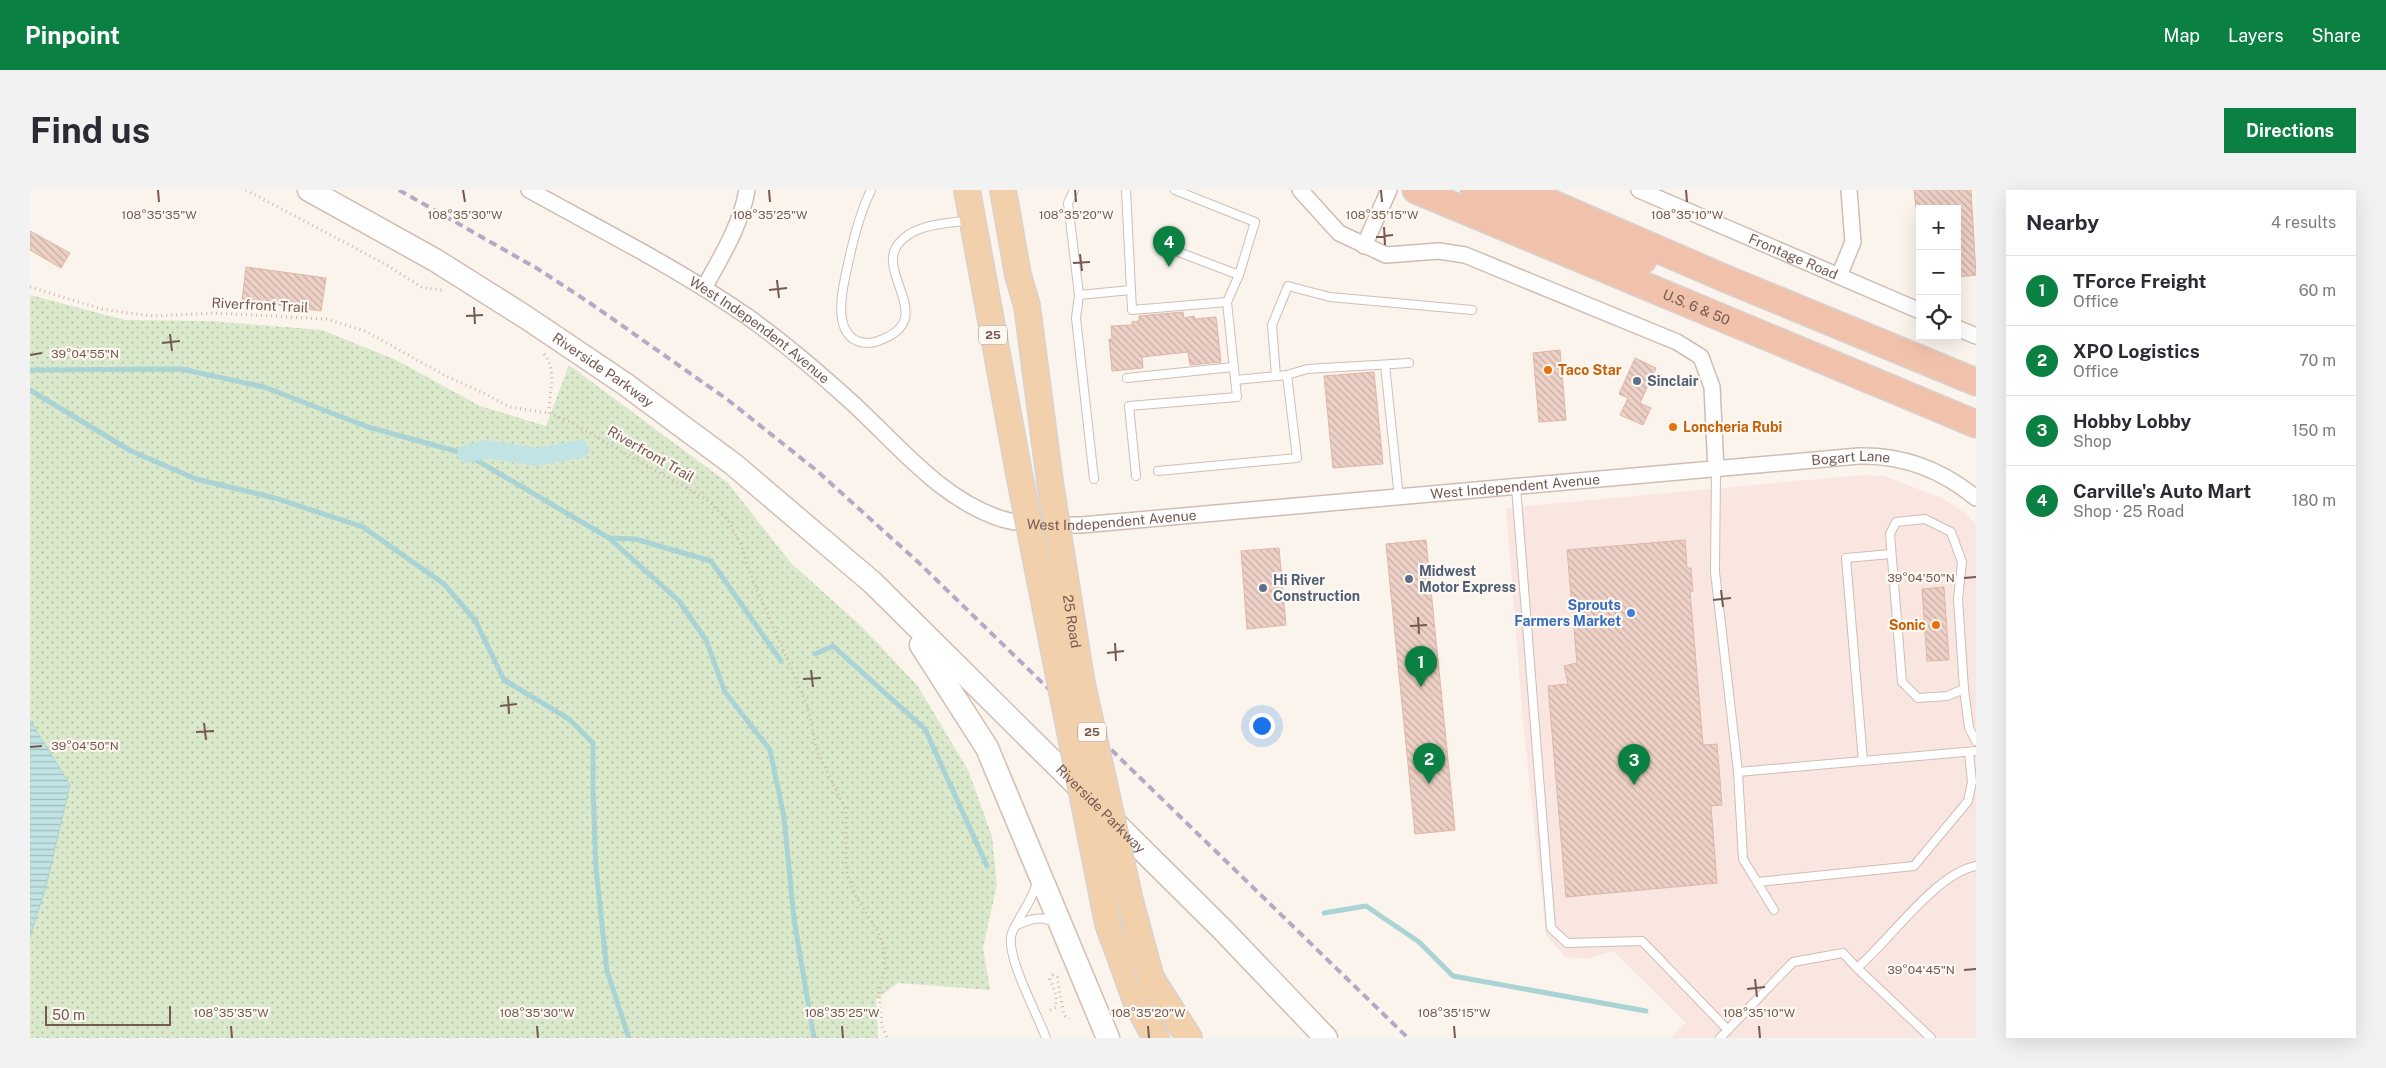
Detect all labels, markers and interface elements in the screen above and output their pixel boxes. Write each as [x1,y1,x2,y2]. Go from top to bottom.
text: Pinpoint [25,21,120,49]
text: Map [2164,25,2200,46]
text: Layers [2228,25,2284,46]
text: Share [2312,25,2361,46]
button: Directions [2224,108,2356,153]
text: Find us [30,110,150,151]
map controls [1916,205,1961,340]
button: + [1916,205,1961,250]
text: 108°35'35"W [121,208,197,222]
text: 108°35'30"W [427,208,503,222]
text: 108°35'25"W [732,208,808,222]
text: 108°35'20"W [1039,208,1114,222]
text: 108°35'15"W [1346,208,1419,222]
text: 108°35'10"W [1651,208,1724,222]
text: Nearby [2026,210,2099,235]
text: 4 results [2271,213,2336,232]
pin: 4 [1153,226,1185,267]
street label: Frontage Road [1746,230,1840,283]
button: − [1916,250,1961,295]
text: TForce Freight [2073,270,2206,292]
street label: West Independent Avenue [686,273,833,387]
text: 1 [2039,281,2045,300]
text: 60 m [2299,281,2336,300]
street label: U.S. 6 & 50 [1660,286,1733,328]
text: Office [2073,292,2119,311]
street label: Riverfront Trail [211,294,309,316]
button: locate [1916,295,1961,340]
road number: 25 [979,326,1007,344]
street label: Riverside Parkway [549,330,657,411]
text: XPO Logistics [2073,340,2200,362]
text: 39°04'55"N [51,347,119,361]
text: 2 [2037,351,2047,370]
text: 70 m [2299,351,2336,370]
place label: Taco Star [1558,362,1622,378]
text: Office [2073,362,2119,381]
marker: Taco Star [1542,364,1554,376]
place label: Sinclair [1647,373,1699,389]
marker: Sinclair [1631,375,1643,387]
text: Hobby Lobby [2073,410,2191,432]
place label: Loncheria Rubi [1683,419,1782,435]
marker: Loncheria Rubi [1667,421,1679,433]
text: 3 [2037,421,2047,440]
text: 150 m [2292,421,2336,440]
street label: Riverfront Trail [605,423,697,485]
text: Shop [2073,432,2112,451]
street label: Bogart Lane [1811,448,1891,468]
street label: West Independent Avenue [1430,471,1601,502]
text: Carville's Auto Mart [2073,480,2251,502]
text: 4 [2037,491,2047,510]
text: 180 m [2292,491,2336,510]
text: Shop · 25 Road [2073,502,2184,521]
street label: West Independent Avenue [1026,507,1197,533]
place label: Midwest Motor Express [1419,563,1516,595]
text: 39°04'50"N [1887,571,1955,585]
place label: Hi River Construction [1273,572,1360,604]
marker: Midwest Motor Express [1403,573,1415,585]
marker: Hi River Construction [1257,582,1269,594]
street label: 25 Road [1060,593,1084,649]
place label: Sprouts Farmers Market [1514,597,1621,629]
marker: Sprouts Farmers Market [1625,607,1637,619]
place label: Sonic [1889,617,1926,633]
marker: Sonic [1930,619,1942,631]
pin: 1 [1405,646,1437,687]
your location [1249,713,1275,739]
road number: 25 [1078,722,1106,742]
text: 39°04'50"N [51,739,119,753]
pin: 2 [1413,743,1445,784]
pin: 3 [1618,744,1650,785]
street label: Riverside Parkway [1053,761,1149,857]
text: 39°04'45"N [1887,963,1955,977]
scale bar [45,1003,171,1026]
text: 108°35'35"W [193,1006,269,1020]
text: 108°35'30"W [499,1006,575,1020]
text: 108°35'25"W [804,1006,880,1020]
text: 108°35'20"W [1111,1006,1186,1020]
text: 108°35'15"W [1418,1006,1491,1020]
text: 108°35'10"W [1723,1006,1796,1020]
text: 50 m [52,1007,85,1023]

